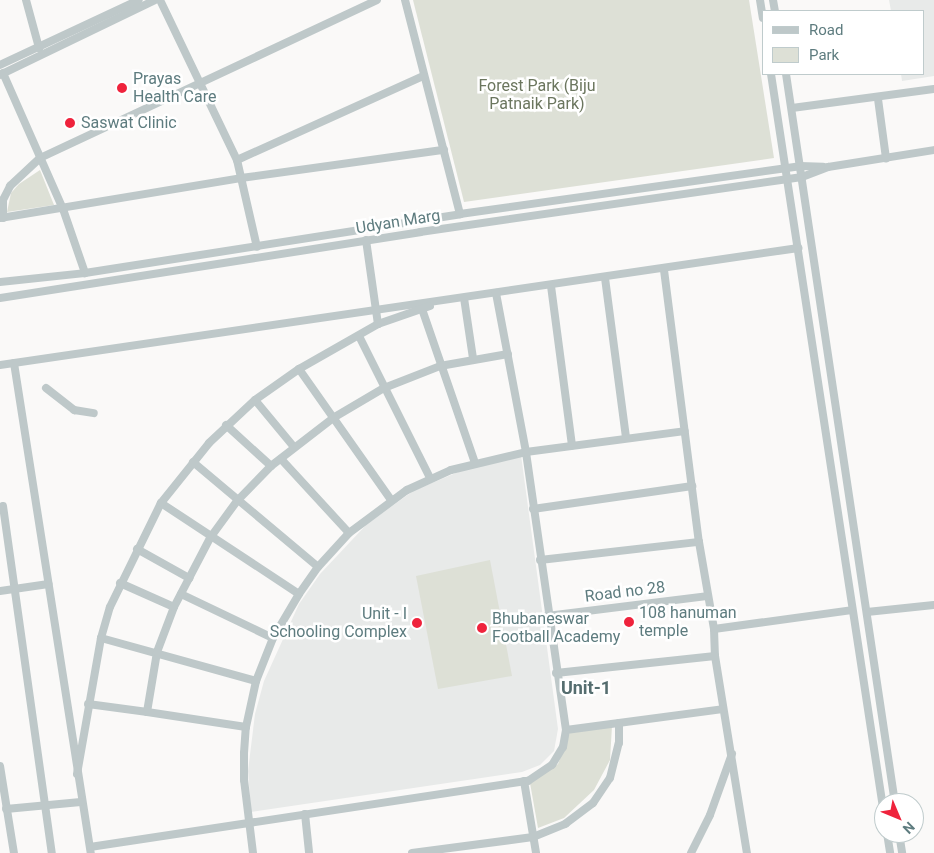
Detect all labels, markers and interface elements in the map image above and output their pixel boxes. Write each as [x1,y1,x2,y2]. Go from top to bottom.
legend [762,10,924,75]
text: Road [809,21,843,39]
text: Park [809,46,839,64]
place label: Prayas Health Care [133,69,216,107]
park label: Forest Park (Biju Patnaik Park) [478,76,596,114]
marker: Prayas Health Care [115,81,129,95]
place label: Saswat Clinic [81,113,177,133]
marker: Saswat Clinic [63,116,77,130]
street label: Udyan Marg [354,206,442,238]
street label: Road no 28 [584,578,666,606]
place label: 108 hanuman temple [639,603,737,641]
place label: Unit - I Schooling Complex [270,604,407,642]
place label: Bhubaneswar Football Academy [492,609,620,647]
marker: 108 hanuman temple [623,616,635,628]
marker: Unit - I Schooling Complex [411,617,423,629]
marker: Bhubaneswar Football Academy [476,622,488,634]
district label: Unit-1 [561,677,611,699]
north arrow [874,793,924,843]
text: N [900,819,918,837]

